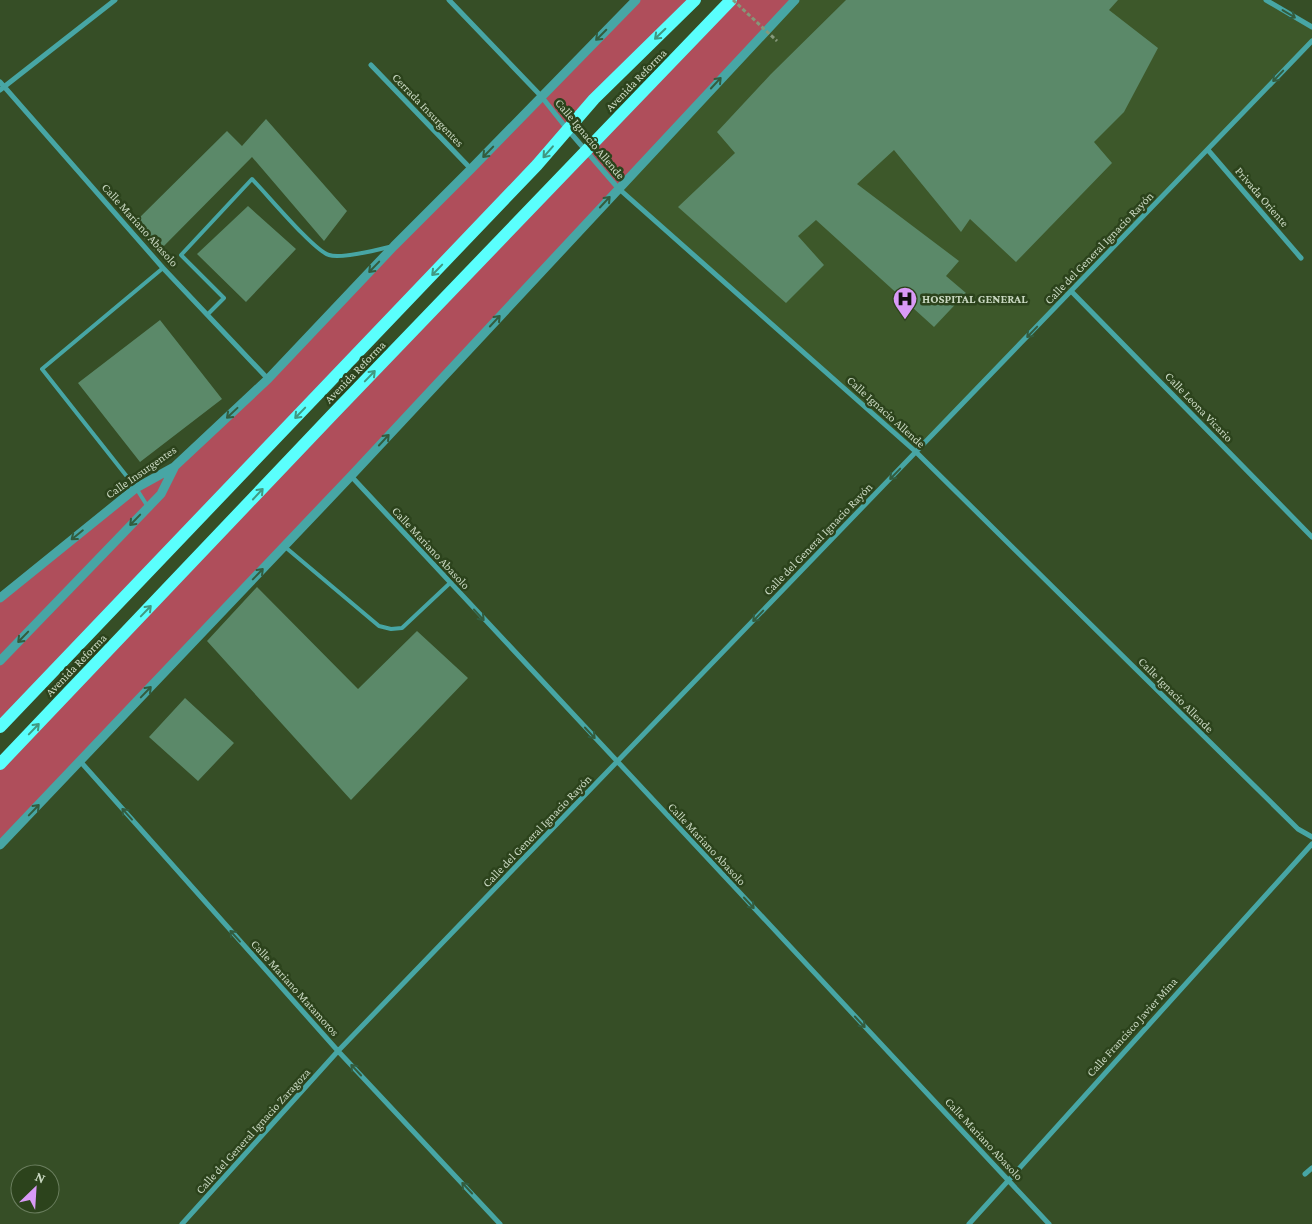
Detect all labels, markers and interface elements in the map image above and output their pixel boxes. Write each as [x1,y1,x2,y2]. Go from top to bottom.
one-way arrow [1282,9,1296,19]
one-way arrow [654,28,667,40]
one-way arrow [595,29,608,41]
street label: Avenida Reforma [603,45,670,114]
street label: Cerrada Insurgentes [389,70,467,150]
one-way arrow [1272,70,1284,82]
one-way arrow [710,77,722,90]
street label: Calle Ignacio Allende [552,96,628,182]
one-way arrow [482,145,494,158]
one-way arrow [543,145,554,158]
street label: Privada Oriente [1232,164,1292,230]
street label: Calle Mariano Abasolo [99,180,181,270]
street label: Calle del General Ignacio Rayón [1042,189,1157,307]
one-way arrow [599,195,611,208]
one-way arrow [368,261,380,273]
one-way arrow [431,263,443,276]
hospital icon: HOSPITAL GENERAL [892,286,918,320]
place label: HOSPITAL GENERAL [922,292,1028,306]
one-way arrow [489,315,501,327]
one-way arrow [1026,325,1038,338]
street label: Avenida Reforma [322,337,389,406]
street label: Calle Leona Vicario [1162,369,1236,445]
one-way arrow [364,370,376,382]
street label: Calle Ignacio Allende [844,373,928,451]
one-way arrow [294,406,306,419]
one-way arrow [226,407,238,419]
one-way arrow [378,434,390,447]
street label: Calle Insurgentes [103,442,179,502]
one-way arrow [889,468,901,480]
street label: Calle del General Ignacio Rayón [761,480,876,598]
one-way arrow [252,487,264,500]
street label: Calle Mariano Abasolo [389,504,473,592]
one-way arrow [130,514,142,526]
one-way arrow [71,530,84,541]
one-way arrow [252,568,264,580]
one-way arrow [140,605,152,618]
one-way arrow [473,608,485,621]
one-way arrow [752,610,764,622]
street label: Avenida Reforma [43,630,110,699]
one-way arrow [17,631,29,644]
street label: Calle Ignacio Allende [1135,654,1217,736]
one-way arrow [140,686,152,698]
one-way arrow [28,723,40,735]
one-way arrow [584,727,596,740]
street label: Calle del General Ignacio Rayón [480,772,595,890]
street label: Calle Mariano Abasolo [665,800,749,888]
one-way arrow [28,803,40,816]
one-way arrow [122,808,133,821]
one-way arrow [743,897,755,909]
one-way arrow [230,929,241,942]
street label: Calle Mariano Matamoros [248,937,342,1039]
street label: Calle Francisco Javier Mina [1084,974,1181,1080]
one-way arrow [854,1015,866,1028]
one-way arrow [350,1063,362,1076]
street label: Calle del General Ignacio Zaragoza [193,1065,314,1197]
street label: Calle Mariano Abasolo [942,1095,1026,1183]
north arrow [10,1164,60,1214]
text: N [33,1168,49,1187]
one-way arrow [461,1182,473,1195]

